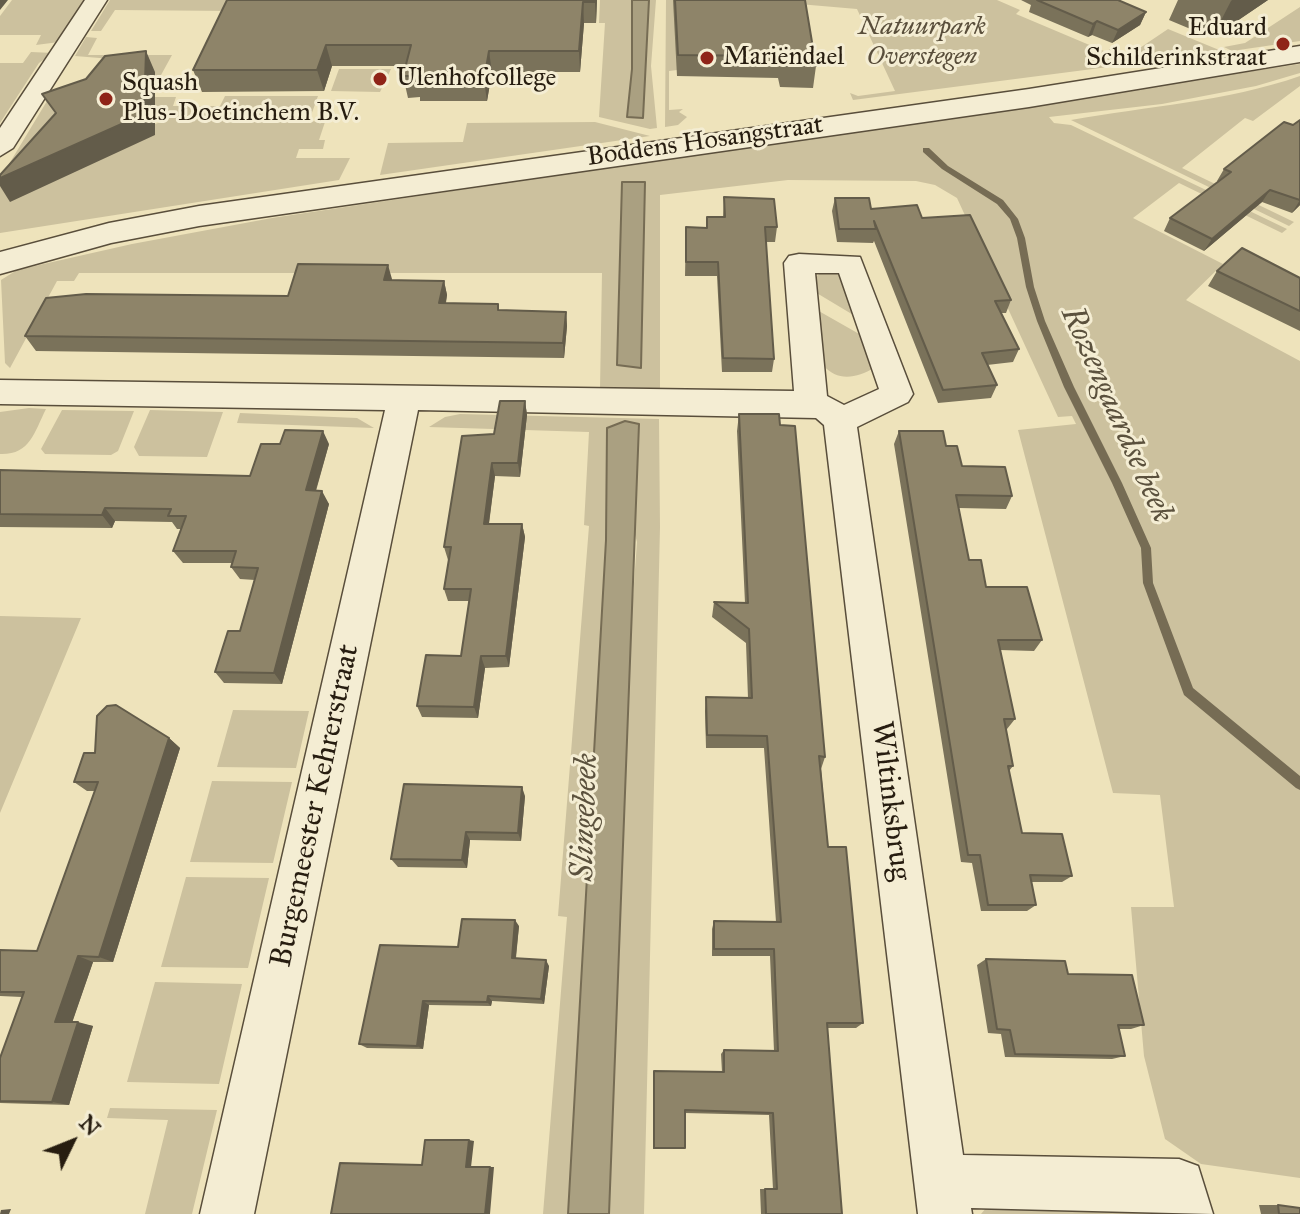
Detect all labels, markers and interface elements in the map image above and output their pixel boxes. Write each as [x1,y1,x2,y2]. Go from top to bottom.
park label: Natuurpark Overstegen [858,12,986,74]
place label: Eduard Schilderinkstraat [1086,13,1267,74]
marker: Eduard Schilderinkstraat [1274,35,1292,53]
place label: Mariëndael [723,42,844,74]
marker: Mariëndael [698,49,716,67]
place label: Ulenhofcollege [396,63,556,95]
place label: Squash Plus-Doetinchem B.V. [122,68,359,130]
marker: Ulenhofcollege [371,70,389,88]
marker: Squash Plus-Doetinchem B.V. [97,90,115,108]
street label: Boddens Hosangstraat [585,110,825,174]
water label: Rozengaardse beek [1051,301,1181,529]
street label: Burgemeester Kehrerstraat [264,641,368,971]
street label: Wiltinksbrug [862,719,918,883]
water label: Slingebeek [565,752,607,882]
north arrow [32,1102,112,1182]
text: N [74,1109,106,1141]

